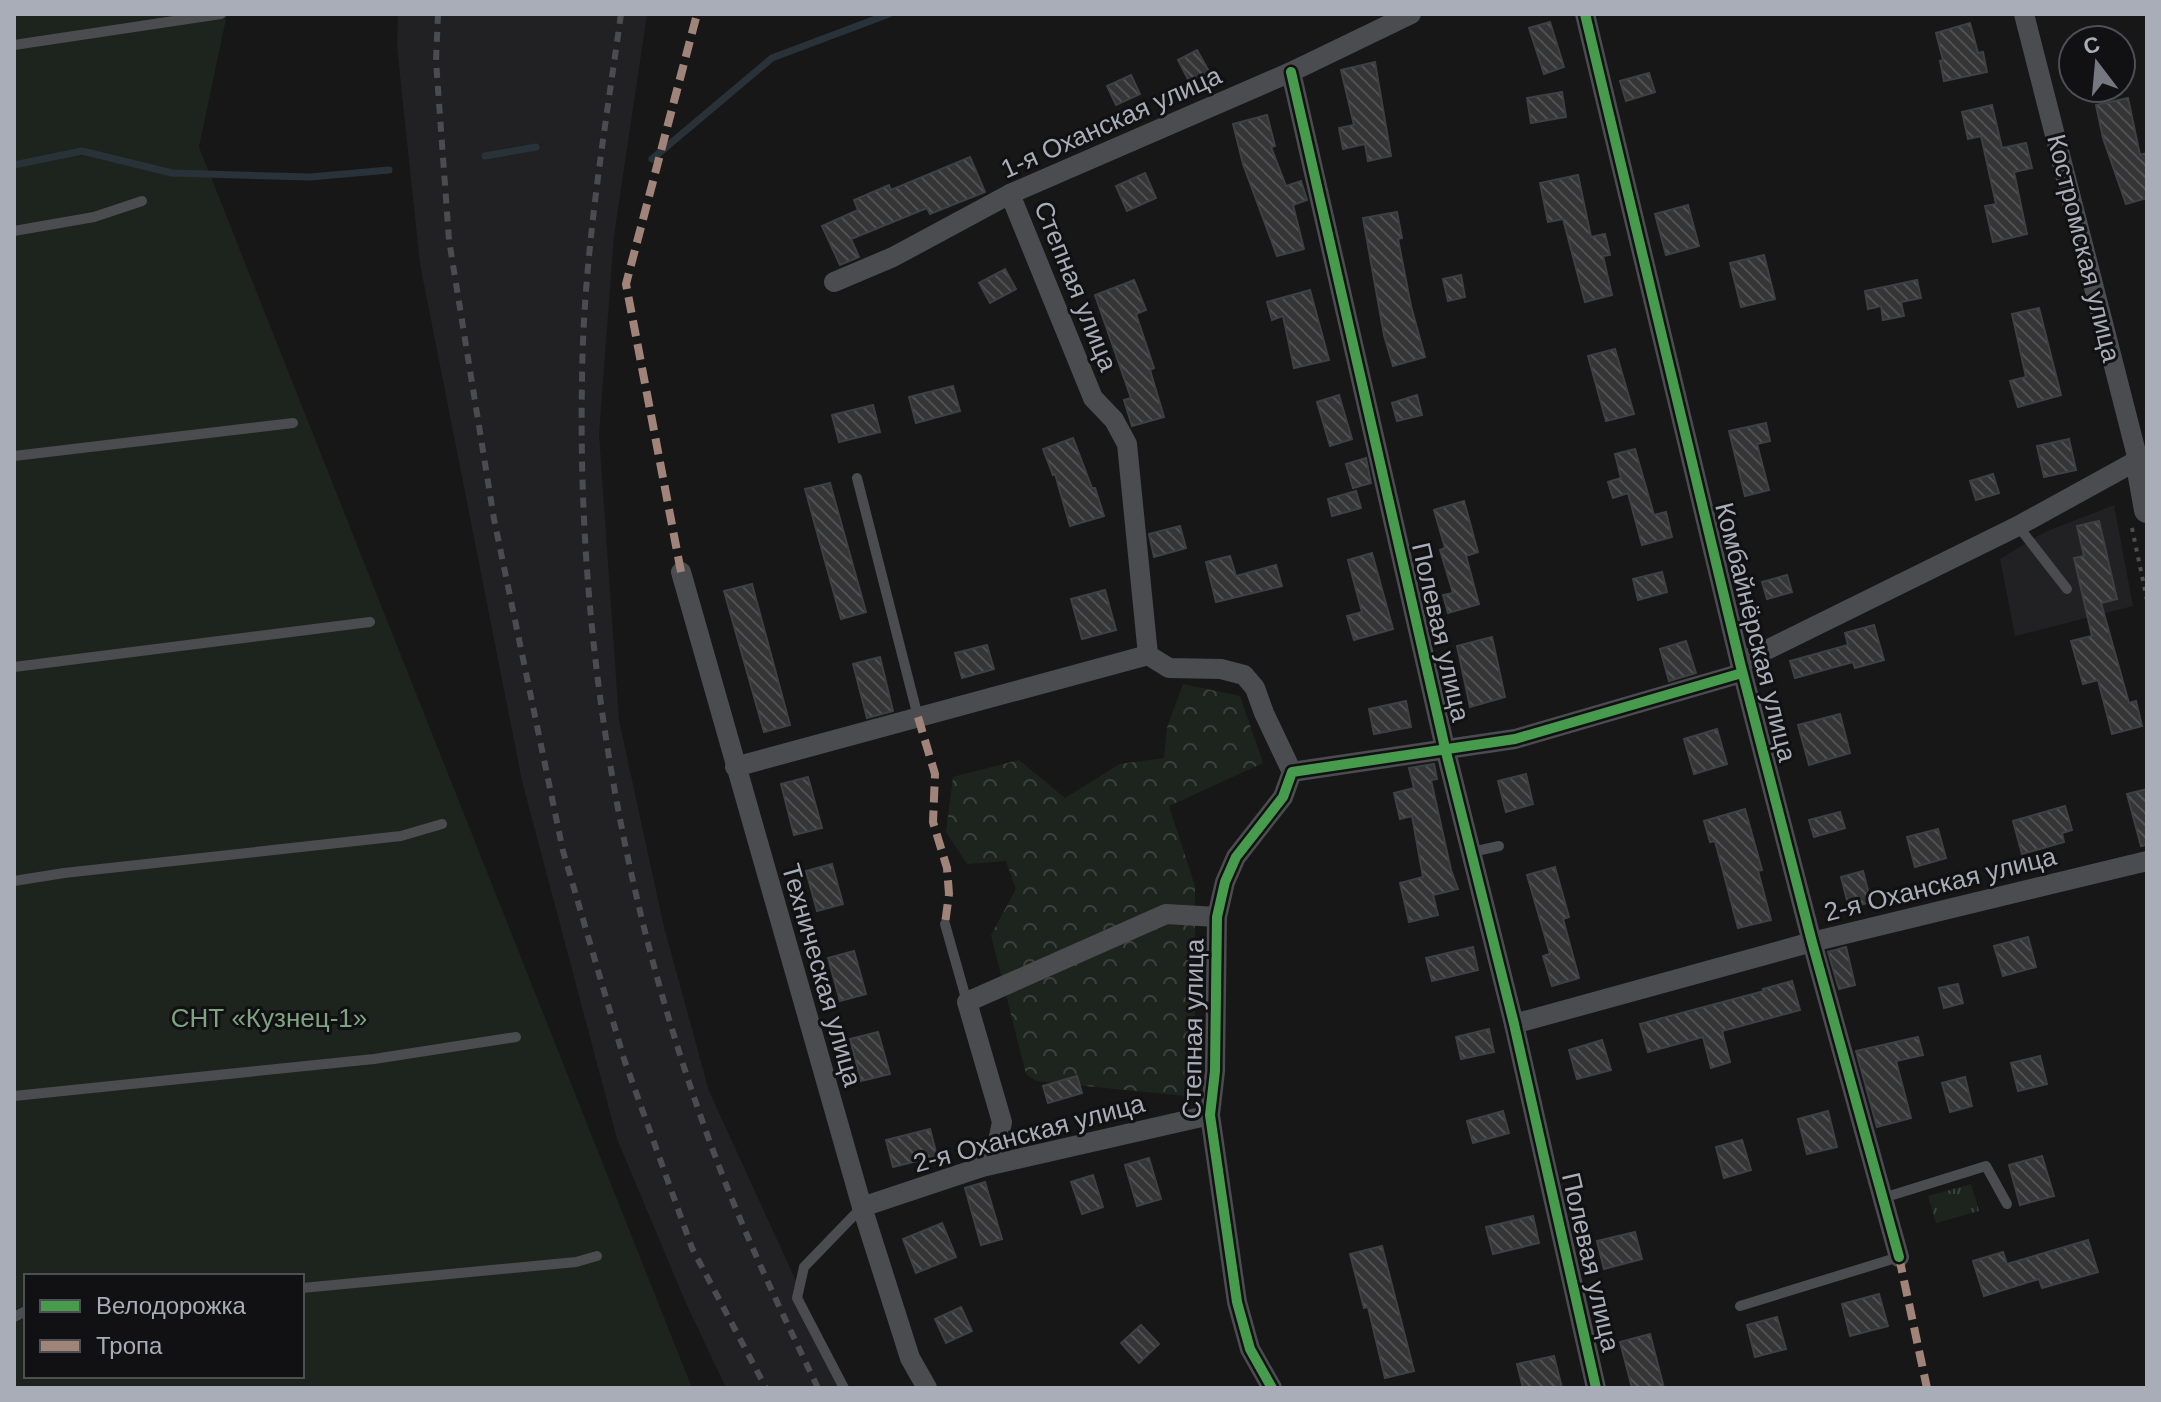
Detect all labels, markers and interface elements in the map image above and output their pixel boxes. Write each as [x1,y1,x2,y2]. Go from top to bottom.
north arrow [2057,24,2137,104]
text: С [2081,31,2103,59]
street label: 1-я Оханская улица [996,60,1226,184]
street label: Костромская улица [2041,131,2127,365]
street label: Степная улица [1028,197,1124,376]
street label: Комбайнёрская улица [1709,499,1803,765]
street label: Полевая улица [1406,539,1476,725]
street label: 2-я Оханская улица [1821,841,2060,927]
street label: Техническая улица [776,860,868,1090]
street label: Степная улица [1176,938,1210,1120]
park label: СНТ «Кузнец-1» [171,1003,367,1033]
street label: 2-я Оханская улица [910,1088,1148,1178]
street label: Полевая улица [1556,1169,1626,1355]
legend [24,1274,304,1378]
text: Велодорожка [96,1292,247,1319]
text: Тропа [96,1332,163,1359]

